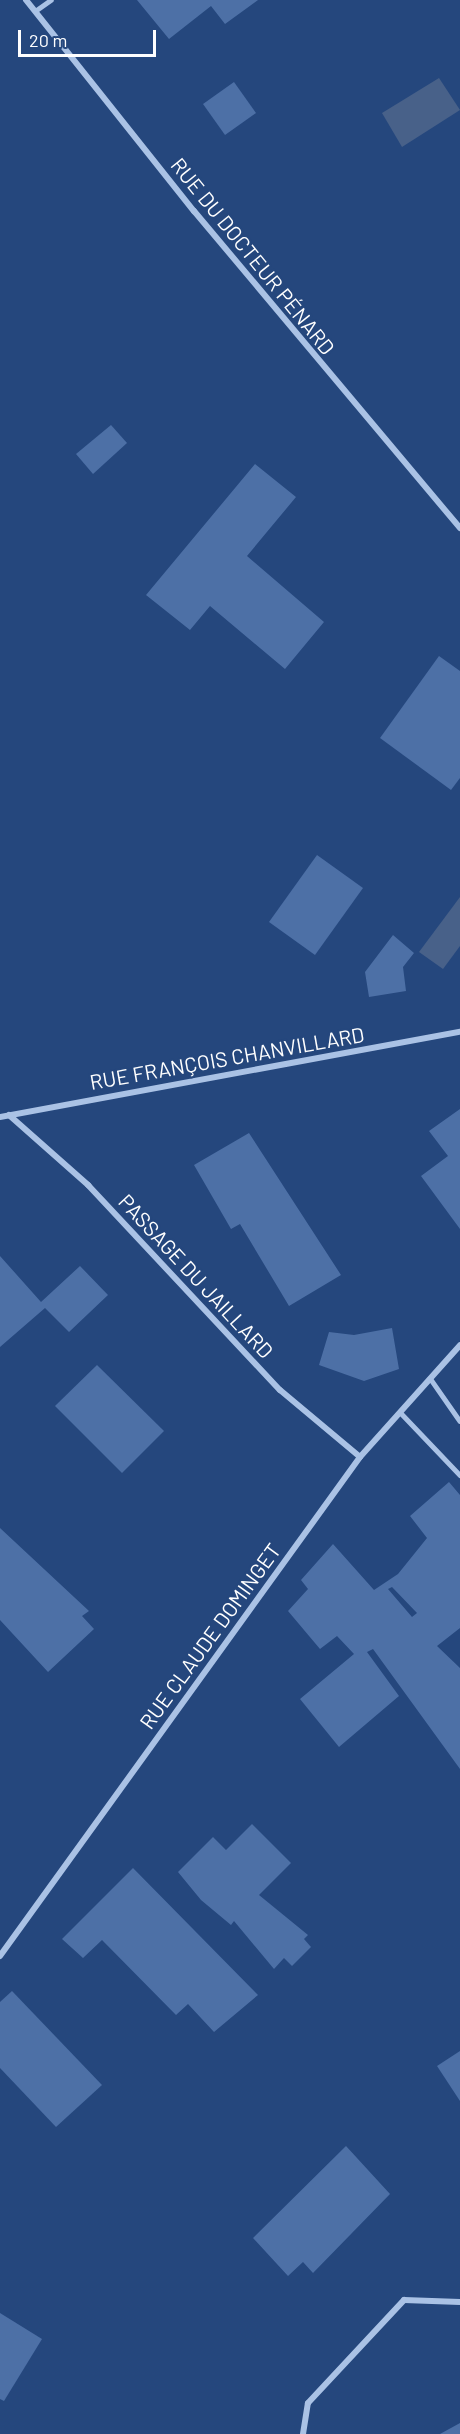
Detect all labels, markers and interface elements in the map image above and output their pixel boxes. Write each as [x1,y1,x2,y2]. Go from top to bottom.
scale bar [21,18,159,56]
text: 20 m [29,29,67,51]
street label: RUE DU DOCTEUR PÉNARD [166,153,340,359]
street label: RUE FRANÇOIS CHANVILLARD [88,1021,366,1095]
street label: PASSAGE DU JAILLARD [113,1189,279,1363]
street label: RUE CLAUDE DOMINGET [134,1538,286,1734]

